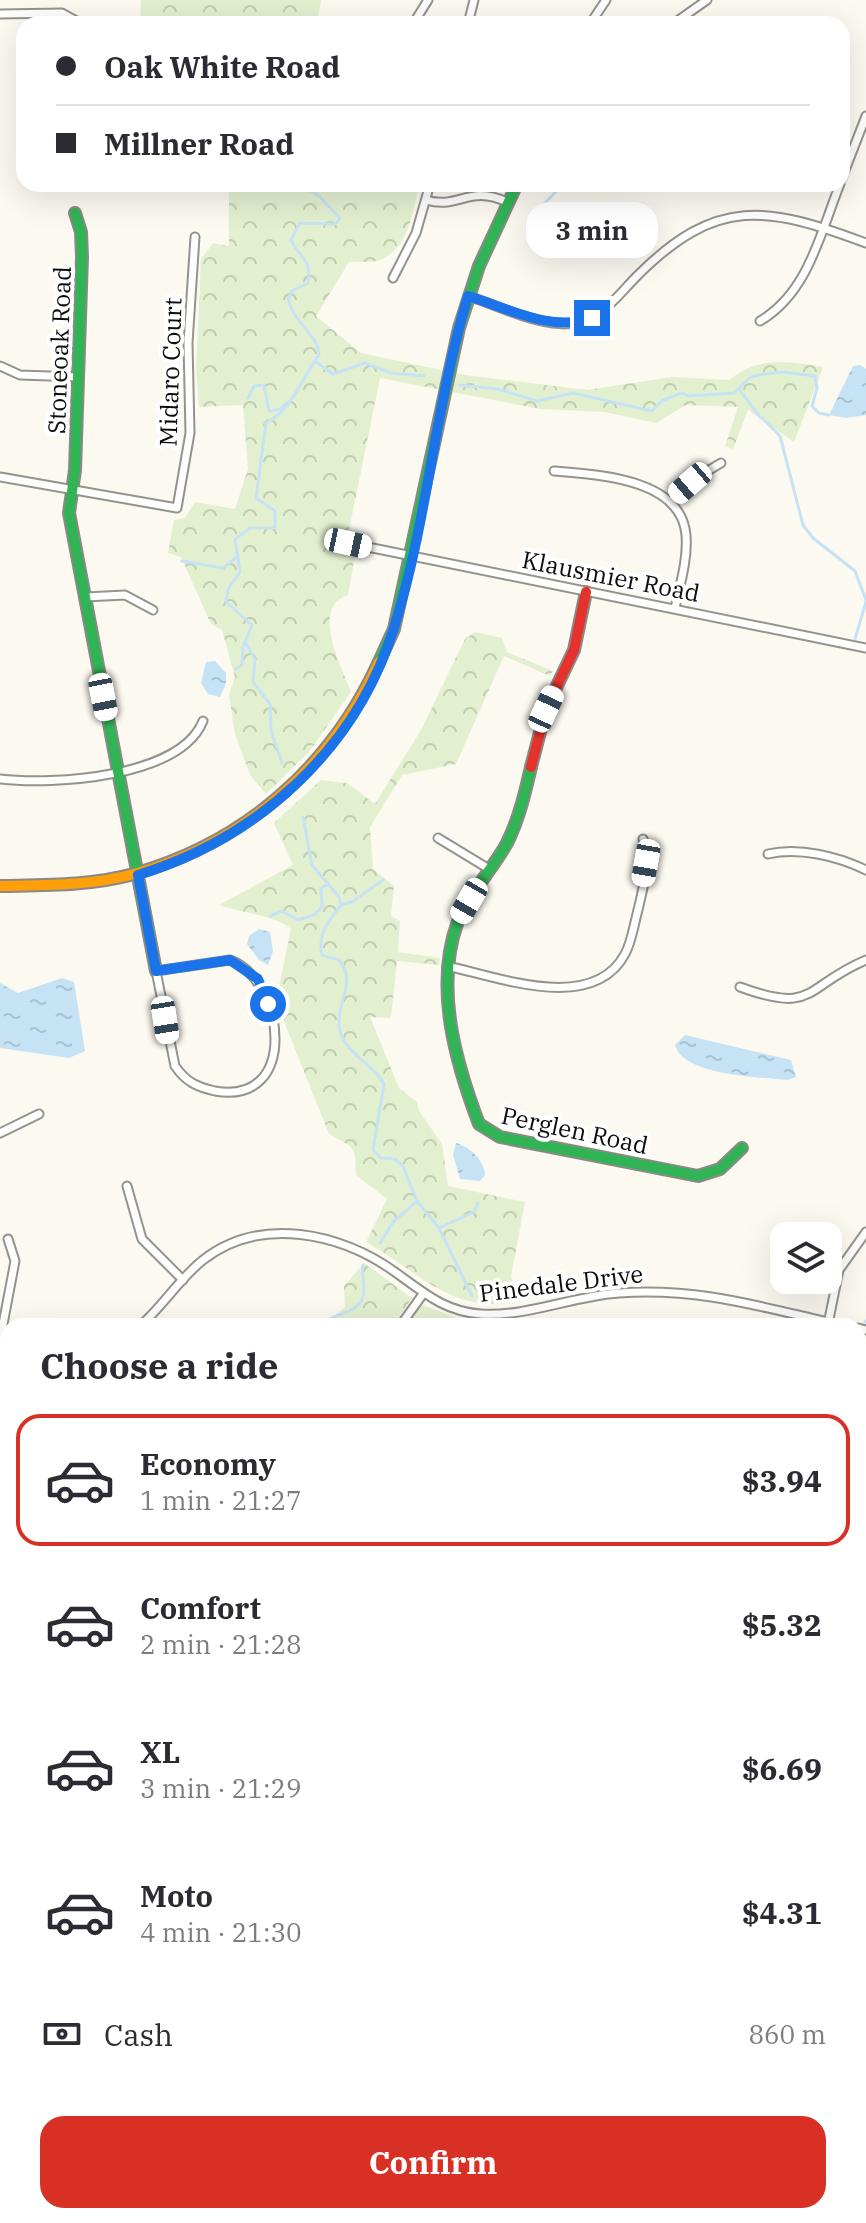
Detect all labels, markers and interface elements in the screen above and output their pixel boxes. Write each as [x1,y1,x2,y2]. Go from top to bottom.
text: Oak White Road [104,47,340,86]
text: Millner Road [104,124,294,163]
callout: 3 min [526,202,658,258]
text: 3 min [556,213,628,247]
street label: Stoneoak Road [40,265,78,435]
street label: Midaro Court [151,297,189,447]
route end [574,300,610,336]
car [664,458,716,508]
car [322,526,374,560]
street label: Klausmier Road [519,543,703,609]
car [87,671,119,723]
car [525,682,567,736]
car [630,837,662,889]
car [447,874,491,928]
route start [250,986,286,1022]
car [149,994,181,1046]
street label: Perglen Road [499,1099,651,1161]
map controls [770,1222,842,1294]
button: layers [770,1222,842,1294]
street label: Pinedale Drive [477,1257,645,1309]
text: Choose a ride [40,1342,279,1389]
icon: car [44,1444,116,1516]
text: Economy [140,1444,276,1483]
text: $3.94 [742,1461,822,1500]
text: 1 min · 21:27 [140,1483,302,1517]
icon: car [44,1588,116,1660]
text: Comfort [140,1588,261,1627]
text: $5.32 [742,1605,822,1644]
text: 2 min · 21:28 [140,1627,302,1661]
icon: car [44,1732,116,1804]
text: XL [140,1732,180,1771]
text: $6.69 [742,1749,822,1788]
text: 3 min · 21:29 [140,1771,302,1805]
icon: car [44,1876,116,1948]
text: Moto [140,1876,213,1915]
text: $4.31 [742,1893,822,1932]
text: 4 min · 21:30 [140,1915,302,1949]
icon: cash [40,2012,84,2056]
text: Cash [104,2015,173,2054]
text: 860 m [748,2017,826,2051]
button: Confirm [40,2116,826,2208]

